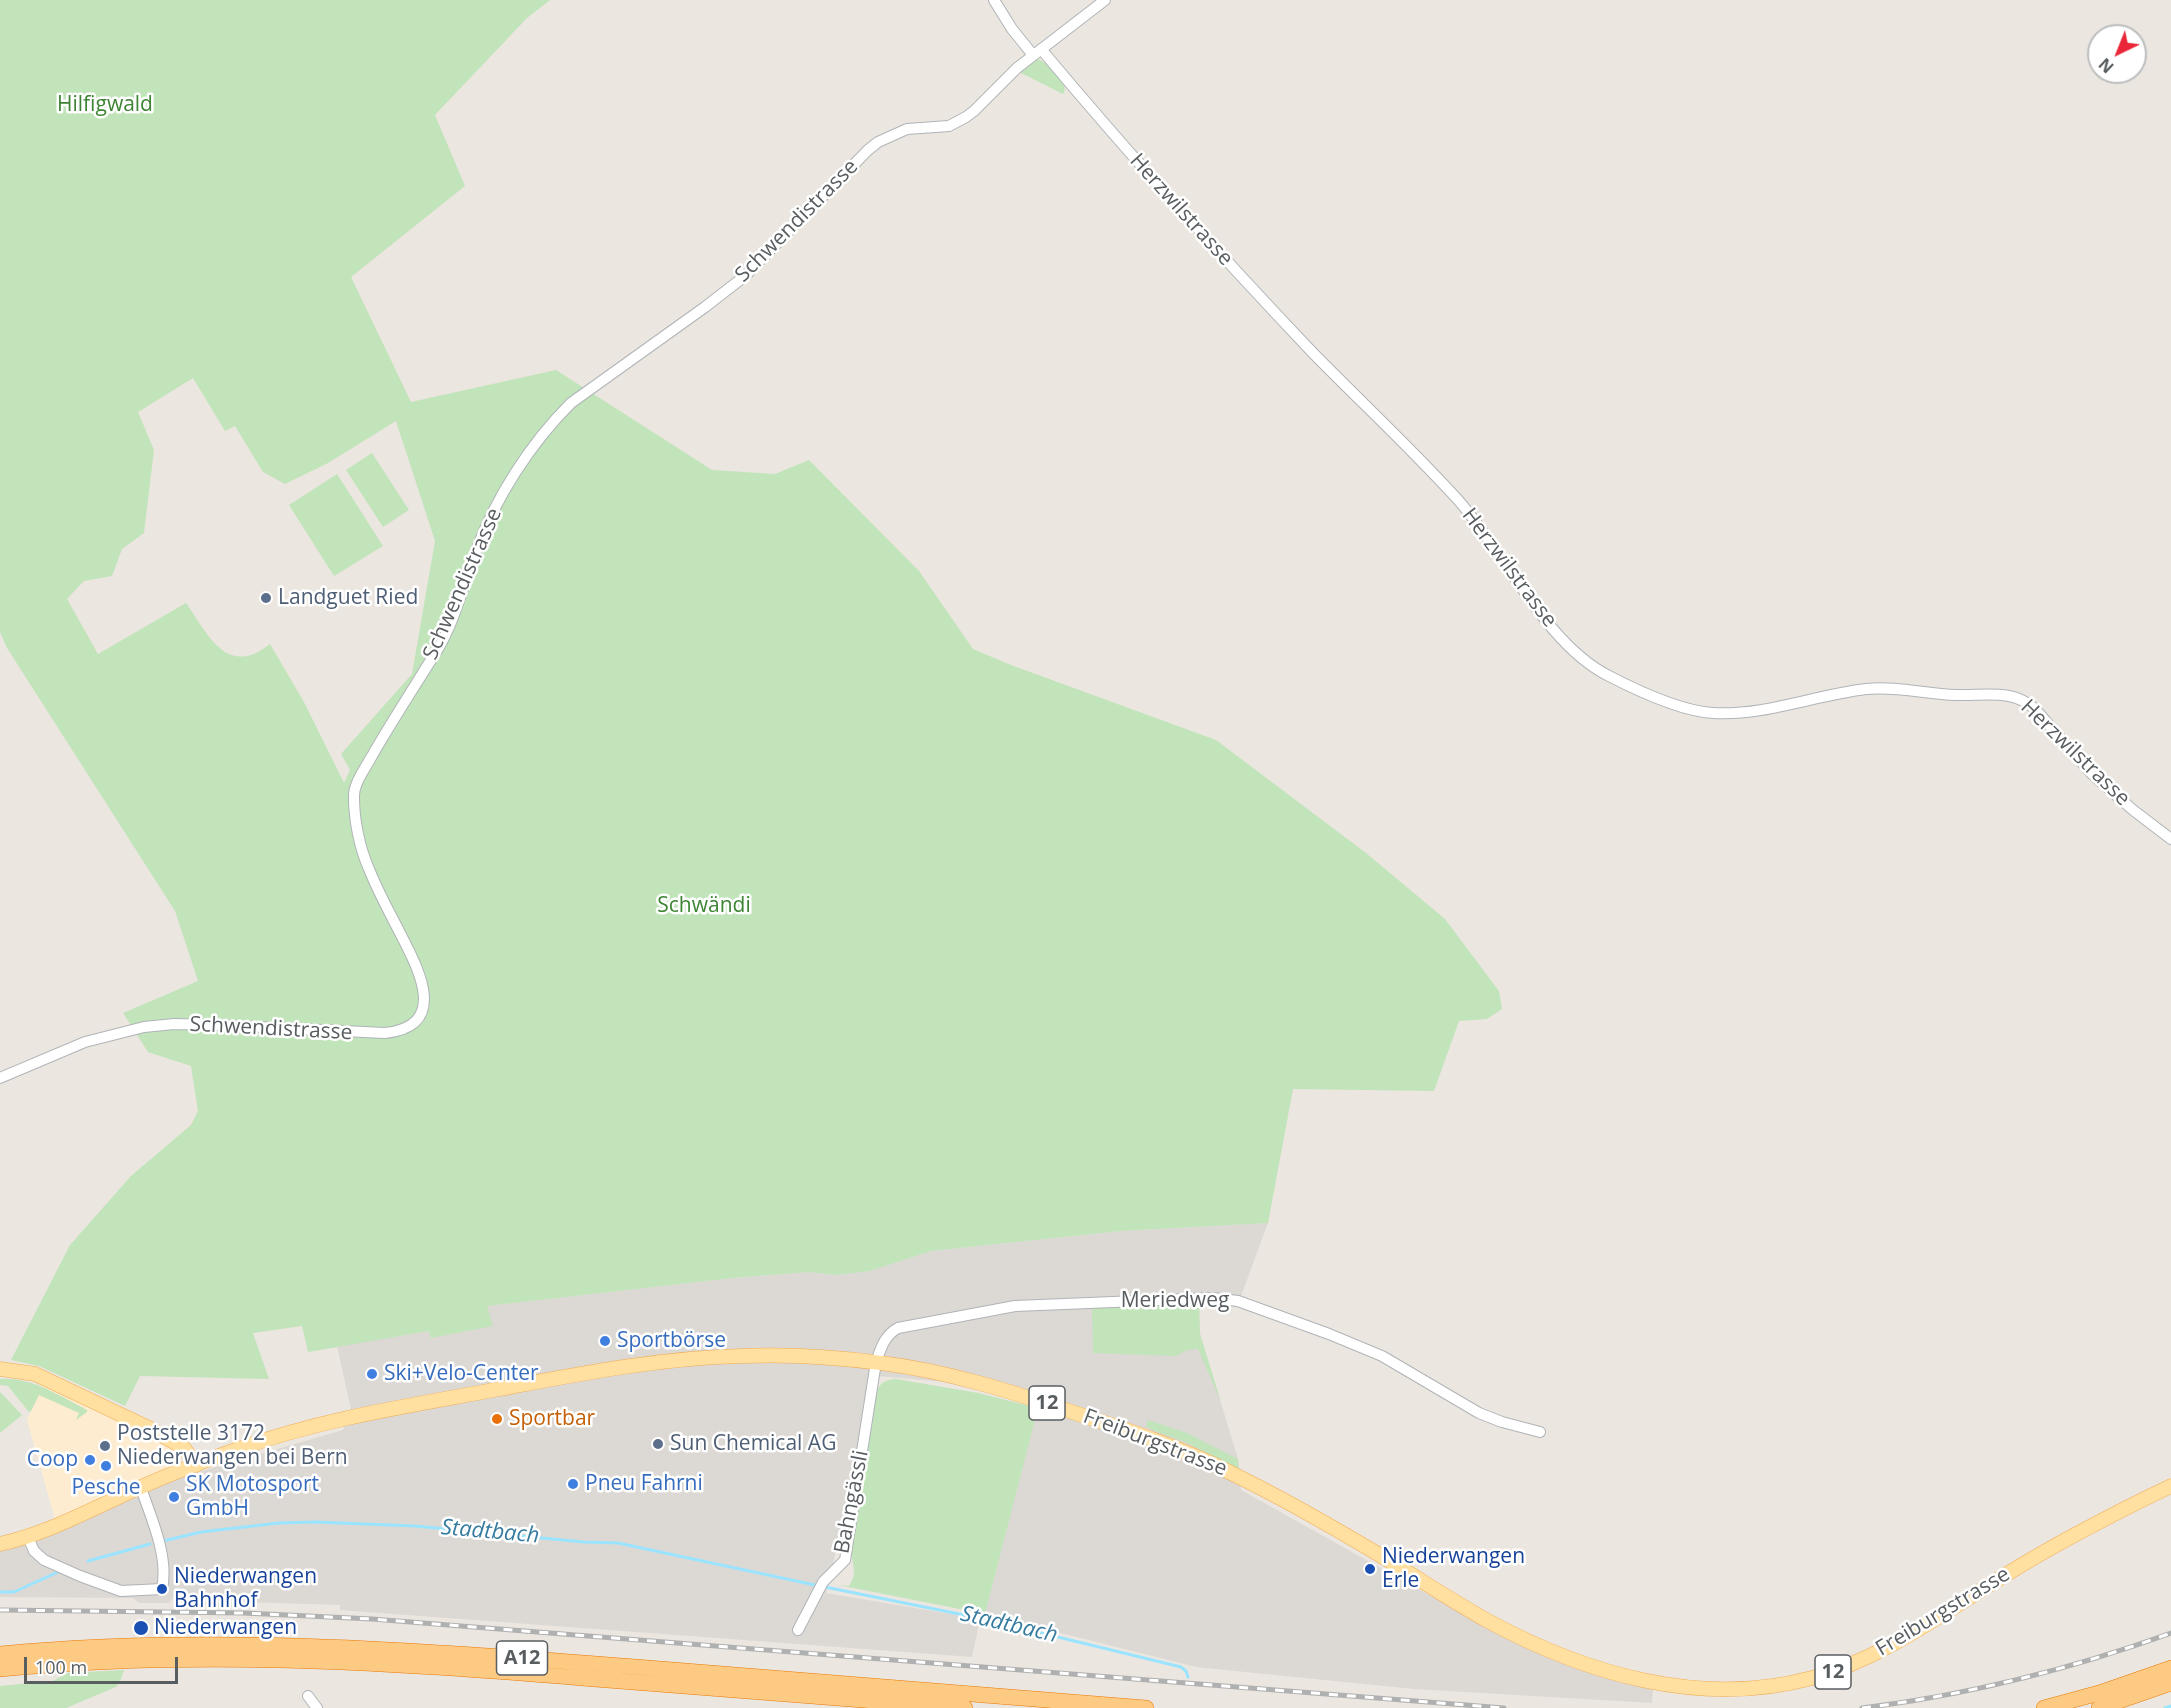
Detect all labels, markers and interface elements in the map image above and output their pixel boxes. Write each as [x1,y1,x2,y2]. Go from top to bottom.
north arrow [2087,24,2147,84]
text: N [2094,53,2118,78]
park label: Hilfigwald [57,92,153,118]
street label: Herzwilstrasse [1124,149,1238,271]
street label: Schwendistrasse [730,154,864,288]
street label: Schwendistrasse [418,504,508,664]
street label: Herzwilstrasse [1456,504,1562,632]
place label: Landguet Ried [278,585,418,611]
marker: Landguet Ried [259,591,273,605]
street label: Herzwilstrasse [2015,695,2135,811]
park label: Schwändi [657,893,751,919]
street label: Schwendistrasse [189,1012,353,1046]
street label: Meriedweg [1121,1288,1229,1314]
place label: Sportbörse [617,1328,726,1354]
marker: Sportbörse [598,1334,612,1348]
place label: Ski+Velo-Center [384,1361,539,1387]
marker: Ski+Velo-Center [365,1367,379,1381]
road number: 12 [1029,1386,1065,1420]
street label: Freiburgstrasse [1080,1404,1230,1482]
place label: Sportbar [509,1406,595,1432]
marker: Sportbar [490,1412,504,1426]
place label: Poststelle 3172 Niederwangen bei Bern [117,1421,348,1471]
place label: Sun Chemical AG [670,1431,836,1457]
marker: Sun Chemical AG [651,1437,665,1451]
marker: Poststelle 3172 Niederwangen bei Bern [98,1439,112,1453]
place label: Coop [27,1447,78,1473]
street label: Bahngässli [830,1448,874,1556]
marker: Coop [83,1453,97,1467]
marker: Pesche [99,1459,113,1473]
place label: Pneu Fahrni [585,1471,703,1497]
place label: SK Motosport GmbH [186,1472,319,1522]
place label: Pesche [71,1475,141,1501]
marker: Pneu Fahrni [566,1477,580,1491]
marker: SK Motosport GmbH [167,1490,181,1504]
water label: Stadtbach [440,1515,540,1549]
place label: Niederwangen Erle [1382,1544,1525,1594]
marker: Niederwangen Erle [1363,1562,1377,1576]
street label: Freiburgstrasse [1871,1562,2015,1662]
place label: Niederwangen Bahnhof [174,1564,317,1614]
marker: Niederwangen Bahnhof [155,1582,169,1596]
water label: Stadtbach [958,1601,1060,1649]
place label: Niederwangen [154,1615,297,1641]
marker: Niederwangen [132,1619,150,1637]
road number: A12 [496,1641,548,1675]
scale bar [27,1645,182,1683]
text: 100 m [35,1655,87,1679]
road number: 12 [1815,1655,1851,1689]

